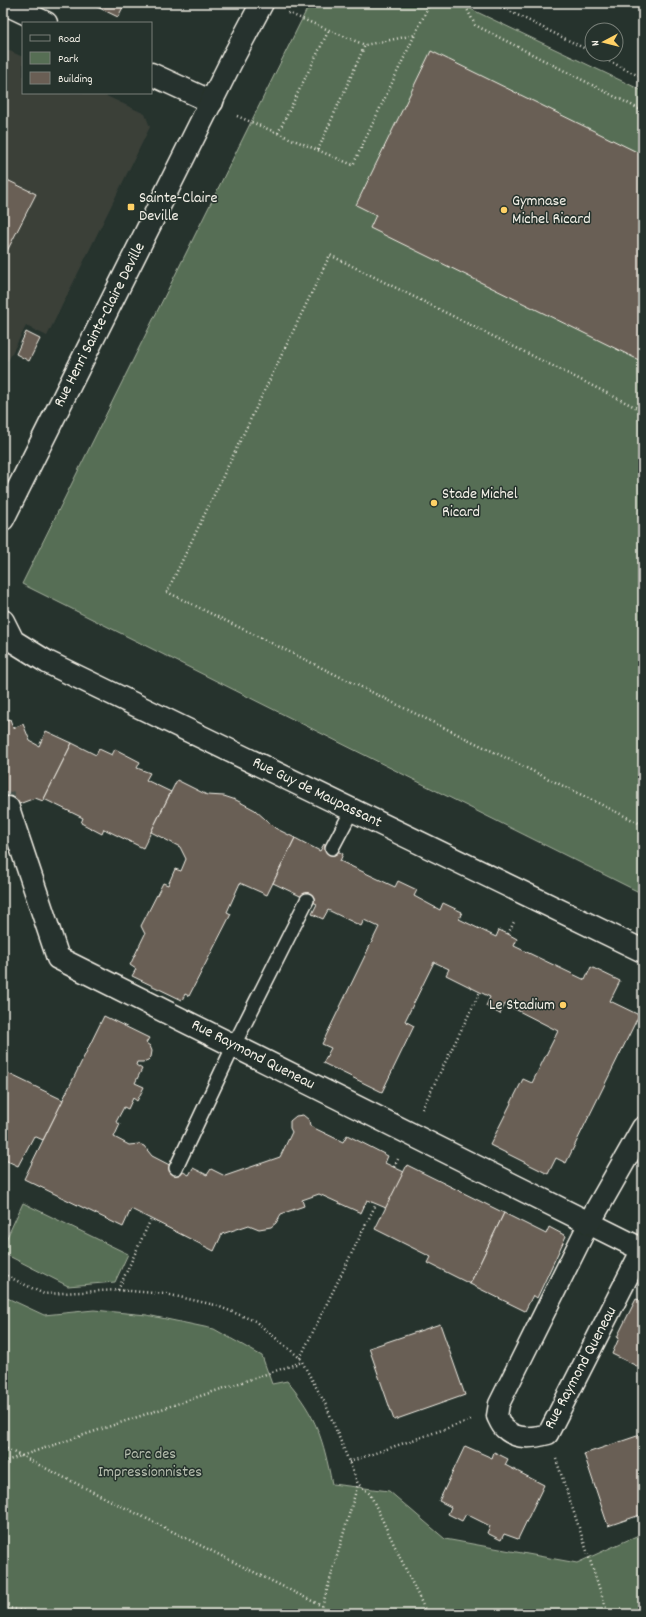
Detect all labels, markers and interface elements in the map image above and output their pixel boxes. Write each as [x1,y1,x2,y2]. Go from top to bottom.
legend [22,22,152,94]
north arrow [584,22,624,62]
text: Road [58,31,80,48]
text: N [588,39,604,47]
text: Park [58,51,79,68]
text: Building [58,71,93,88]
place label: Sainte-Claire Deville [139,187,217,228]
place label: Gymnase Michel Ricard [512,190,591,231]
marker: Sainte-Claire Deville [126,202,136,212]
marker: Gymnase Michel Ricard [499,205,509,215]
street label: Rue Henri Sainte-Claire Deville [48,239,152,411]
place label: Stade Michel Ricard [442,483,518,524]
marker: Stade Michel Ricard [429,498,439,508]
street label: Rue Guy de Maupassant [248,752,386,834]
place label: Le Stadium [489,994,555,1017]
marker: Le Stadium [558,1000,568,1010]
street label: Rue Raymond Queneau [187,1014,319,1096]
street label: Rue Raymond Queneau [539,1302,623,1433]
park label: Parc des Impressionnistes [98,1443,202,1484]

